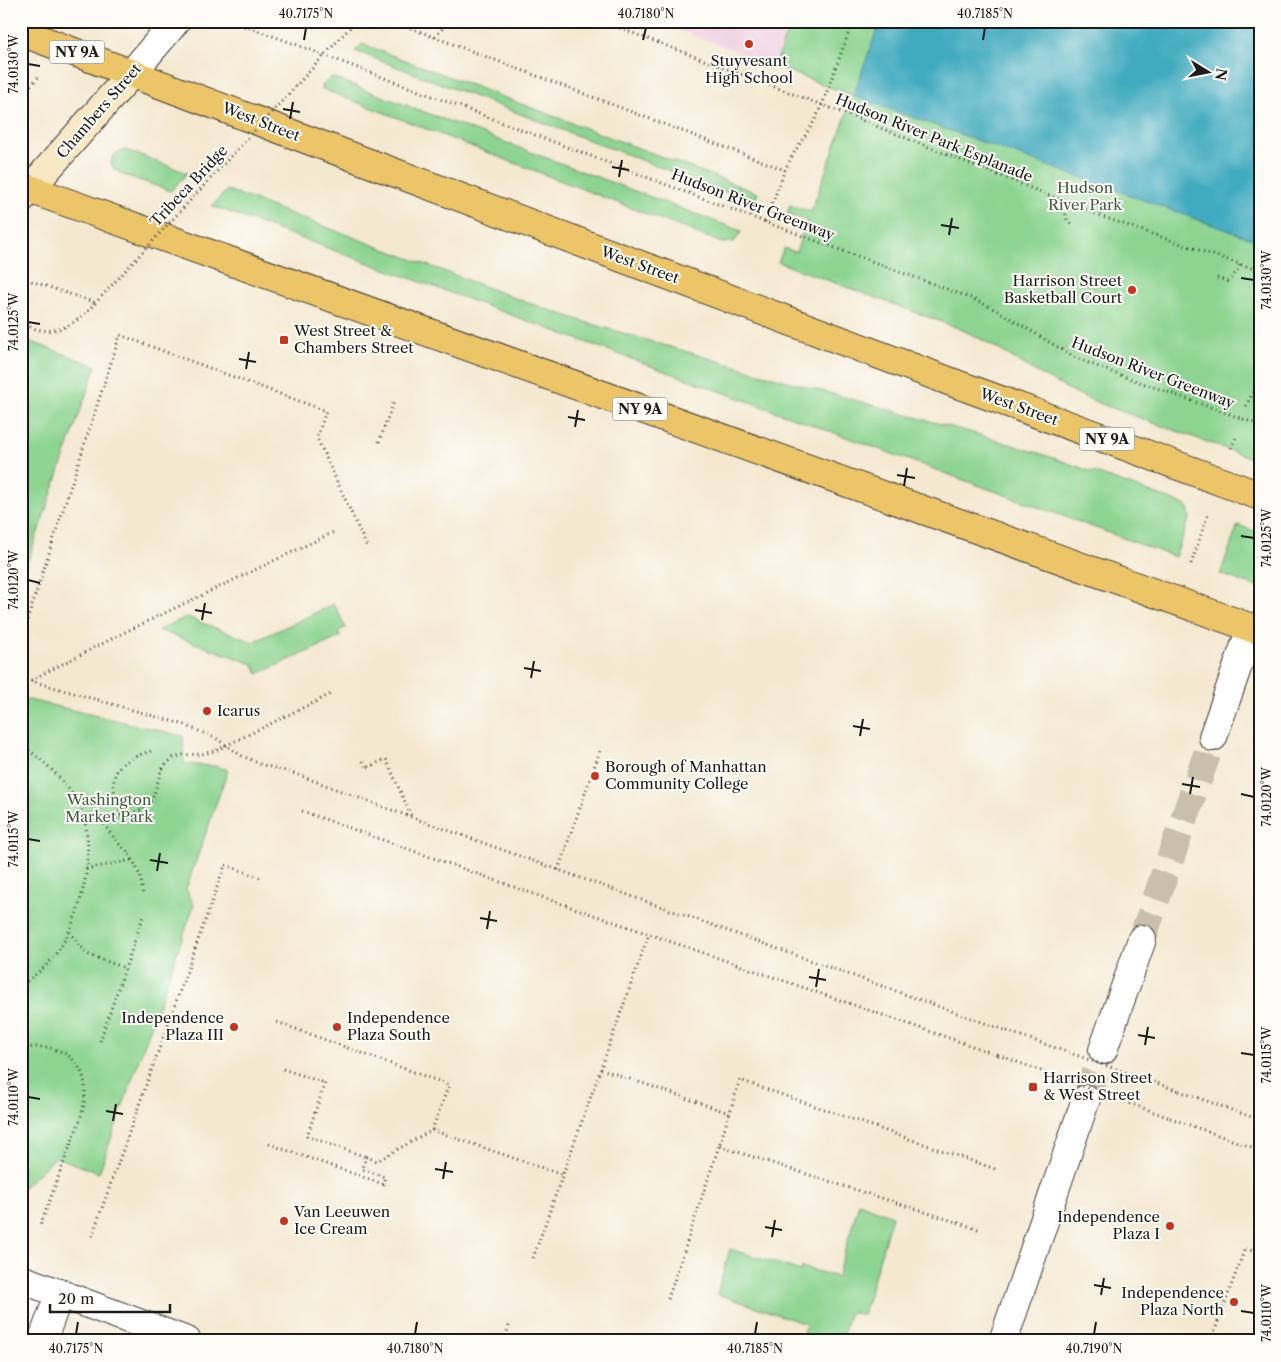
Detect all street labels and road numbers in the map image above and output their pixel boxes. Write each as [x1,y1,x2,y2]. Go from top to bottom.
road number: NY 9A [50,41,104,64]
street label: Chambers Street [52,59,145,162]
street label: Hudson River Park Esplanade [833,89,1036,186]
street label: West Street [219,98,303,145]
street label: Tribeca Bridge [146,141,231,231]
street label: Hudson River Greenway [669,165,838,245]
street label: West Street [598,241,683,288]
street label: Hudson River Greenway [1069,333,1238,413]
street label: West Street [977,383,1062,430]
road number: NY 9A [612,398,668,420]
road number: NY 9A [1080,428,1134,450]

